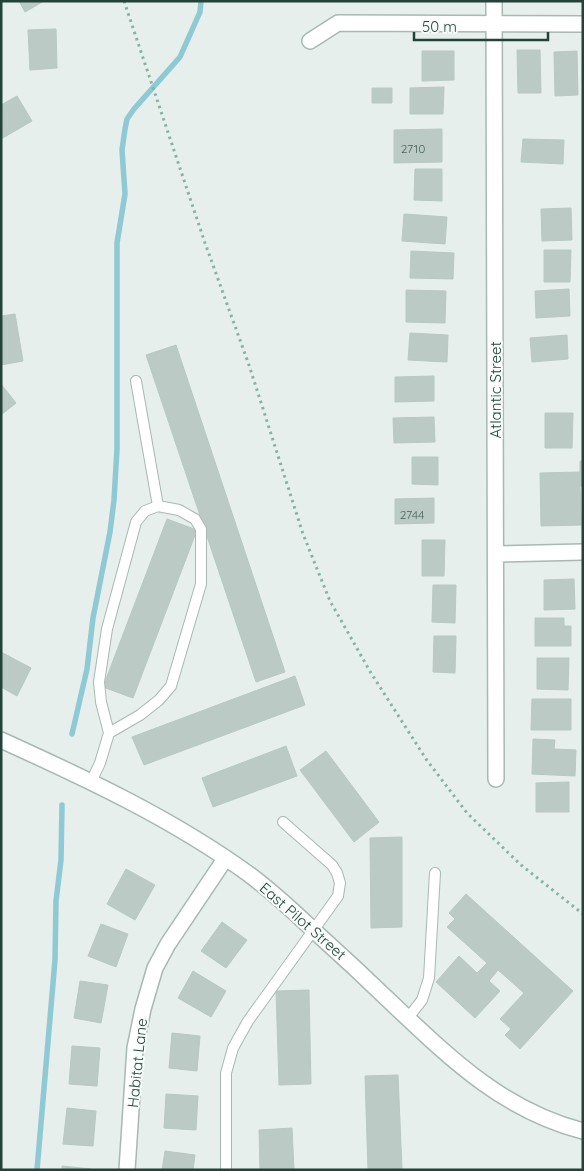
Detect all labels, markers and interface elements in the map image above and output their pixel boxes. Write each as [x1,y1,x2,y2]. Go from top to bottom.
scale bar [414,10,548,42]
text: 50 m [422,17,457,36]
house number: 2710 [401,141,425,156]
street label: Atlantic Street [486,341,505,439]
house number: 2744 [400,507,424,522]
street label: East Pilot Street [256,878,350,964]
street label: Habitat Lane [123,1017,151,1109]

